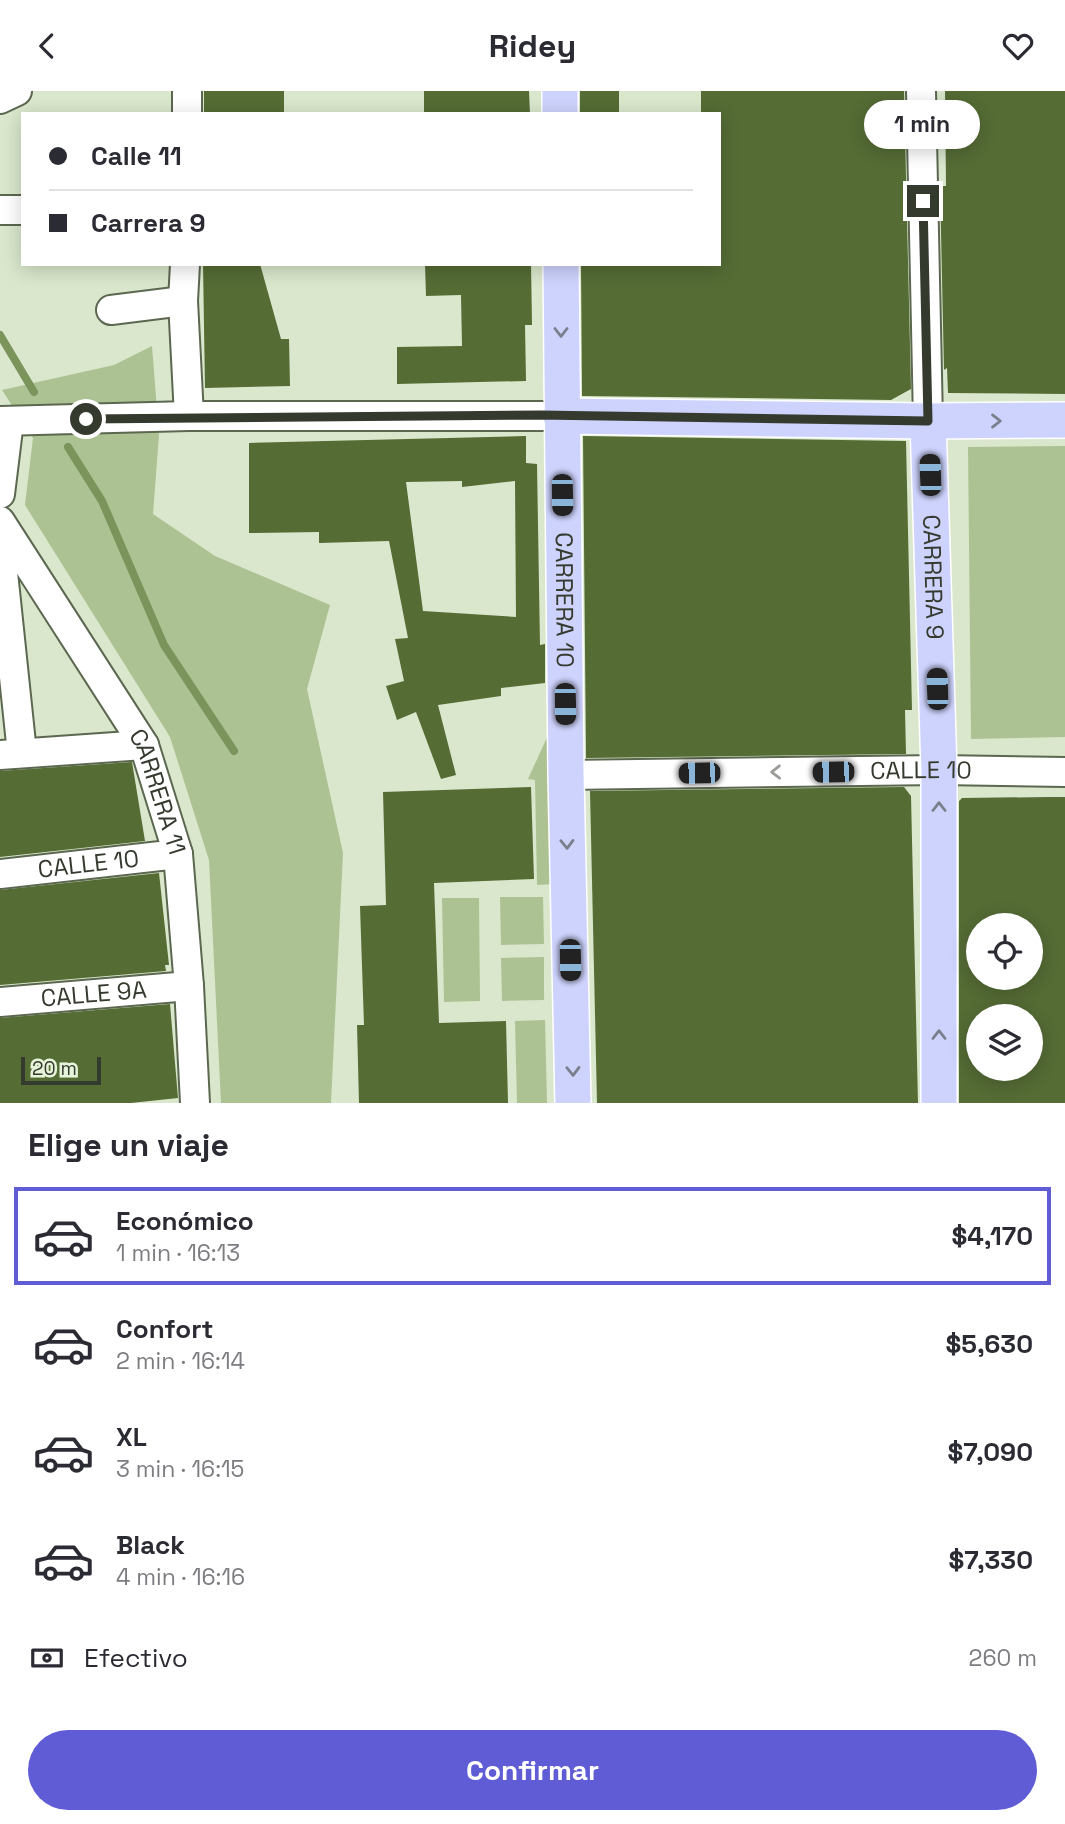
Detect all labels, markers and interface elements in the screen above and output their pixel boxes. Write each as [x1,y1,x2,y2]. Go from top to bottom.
text: Ridey [489,26,576,66]
icon: back [28,27,66,65]
icon: heart [999,27,1037,65]
callout: 1 min [865,99,981,148]
text: 1 min [894,109,950,139]
text: Calle 11 [91,139,182,173]
route end [907,185,939,217]
text: Carrera 9 [91,206,206,240]
one-way arrow [553,328,569,338]
route start [70,403,102,435]
one-way arrow [992,413,1002,429]
car [919,454,942,496]
car [552,474,573,516]
street label: CARRERA 9 [916,514,951,640]
street label: CARRERA 10 [549,532,581,668]
car [926,668,949,710]
car [555,683,576,725]
street label: CARRERA 11 [122,722,193,858]
street label: CALLE 10 [870,754,972,786]
car [812,761,855,783]
car [678,762,721,784]
one-way arrow [771,765,782,780]
one-way arrow [931,802,947,812]
one-way arrow [560,838,575,849]
street label: CALLE 10 [36,842,141,885]
map controls [966,913,1043,1081]
button: locate [966,913,1043,990]
car [560,939,581,981]
street label: CALLE 9A [39,974,148,1013]
button: layers [966,1004,1043,1081]
one-way arrow [931,1029,947,1040]
scale bar [21,1054,102,1086]
text: 20 m [32,1056,77,1081]
one-way arrow [565,1066,580,1077]
text: Elige un viaje [28,1125,229,1165]
text: Económico [116,1204,254,1238]
icon: car [32,1205,95,1268]
text: $4,170 [952,1219,1033,1253]
text: 1 min · 16:13 [116,1238,240,1268]
text: Confort [116,1312,213,1346]
icon: car [32,1313,95,1376]
text: $5,630 [946,1327,1033,1361]
text: 2 min · 16:14 [116,1346,245,1376]
text: XL [116,1420,147,1454]
icon: car [32,1421,95,1484]
text: $7,090 [948,1435,1033,1469]
text: 3 min · 16:15 [116,1454,244,1484]
text: Black [116,1528,185,1562]
icon: car [32,1529,95,1592]
text: $7,330 [948,1543,1033,1577]
text: 4 min · 16:16 [116,1562,245,1592]
icon: cash [28,1639,66,1677]
text: Efectivo [84,1641,188,1675]
text: 260 m [969,1643,1037,1673]
button: Confirmar [28,1730,1037,1810]

